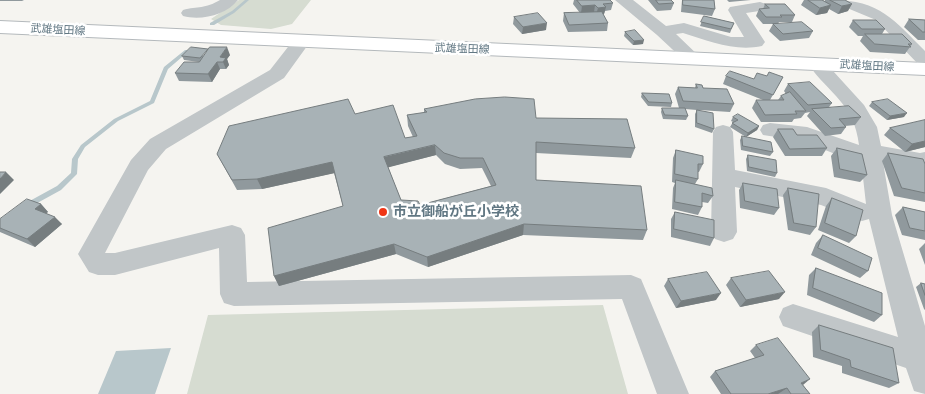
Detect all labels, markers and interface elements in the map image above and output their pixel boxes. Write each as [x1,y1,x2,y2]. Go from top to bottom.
street label: 武雄塩田線 [30,22,86,38]
street label: 武雄塩田線 [434,41,490,57]
street label: 武雄塩田線 [839,58,895,74]
place label: 市立御船が丘小学校 [393,204,519,220]
marker: 市立御船が丘小学校 [377,206,389,218]

